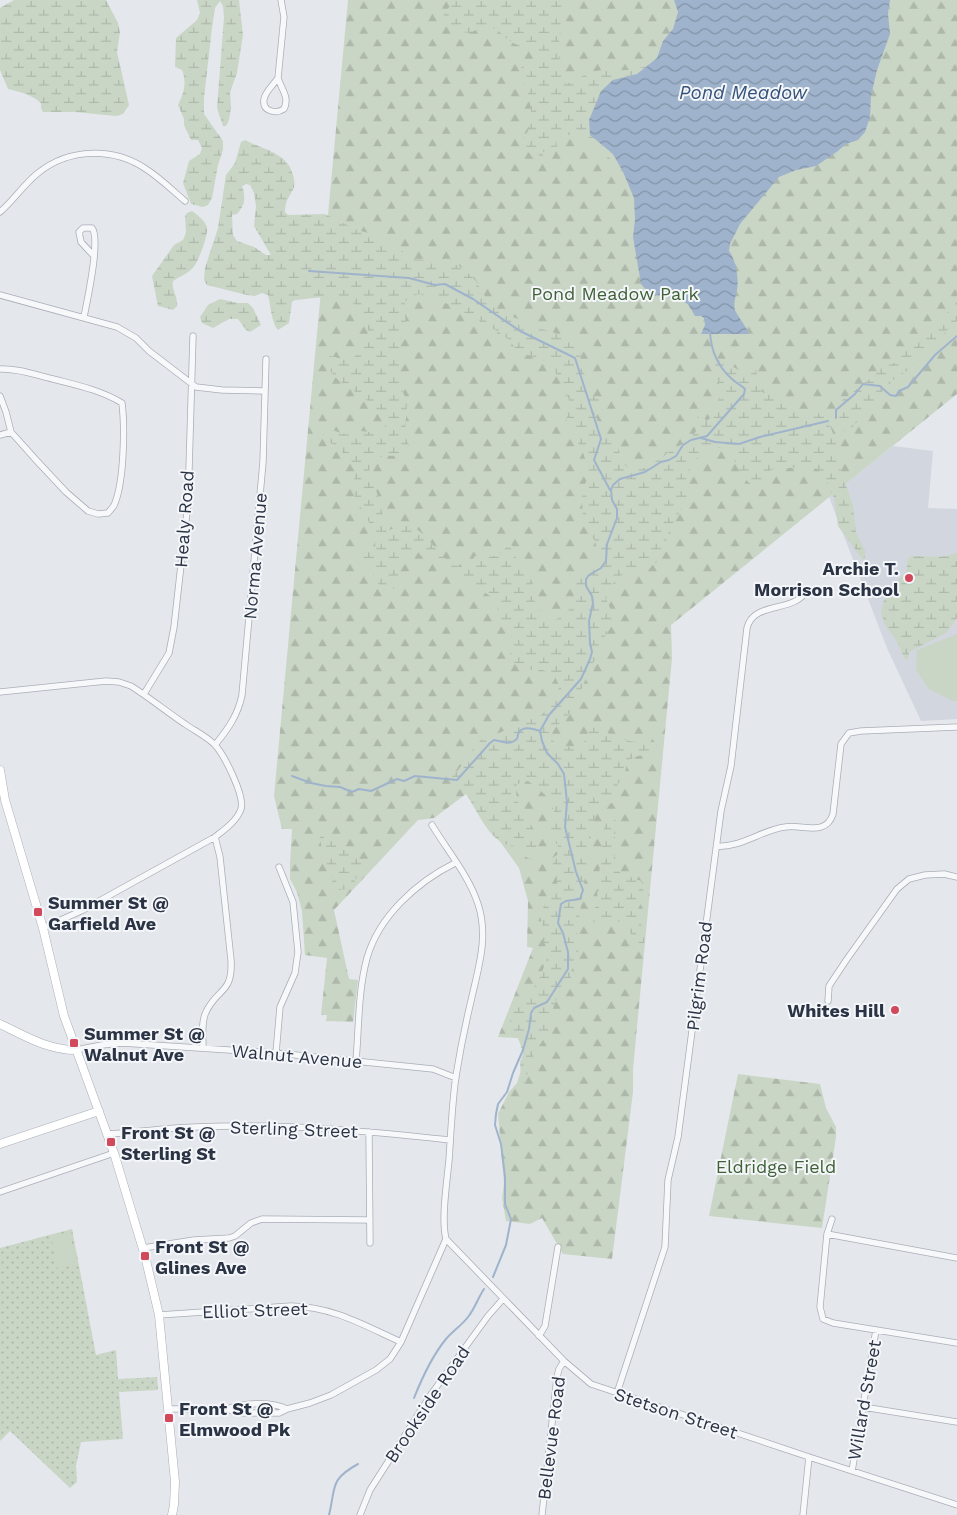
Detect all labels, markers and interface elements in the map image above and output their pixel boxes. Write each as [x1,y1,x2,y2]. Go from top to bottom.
water label: Pond Meadow [679,81,808,104]
park label: Pond Meadow Park [531,283,699,304]
street label: Healy Road [170,470,198,568]
street label: Norma Avenue [239,492,271,620]
place label: Archie T. Morrison School [754,558,899,600]
marker: Archie T. Morrison School [903,572,915,584]
place label: Summer St @ Garfield Ave [48,892,169,934]
marker: Summer St @ Garfield Ave [32,906,44,918]
street label: Pilgrim Road [682,920,716,1032]
place label: Whites Hill [787,1000,885,1021]
marker: Whites Hill [889,1004,901,1016]
place label: Summer St @ Walnut Ave [84,1023,205,1065]
marker: Summer St @ Walnut Ave [68,1037,80,1049]
street label: Walnut Avenue [231,1040,363,1072]
street label: Sterling Street [230,1116,359,1142]
place label: Front St @ Sterling St [121,1122,216,1164]
marker: Front St @ Sterling St [105,1136,117,1148]
park label: Eldridge Field [716,1156,836,1177]
place label: Front St @ Glines Ave [155,1236,250,1278]
marker: Front St @ Glines Ave [139,1250,151,1262]
street label: Elliot Street [202,1298,309,1322]
street label: Willard Street [843,1338,885,1462]
street label: Brookside Road [380,1342,474,1466]
street label: Bellevue Road [533,1375,569,1501]
street label: Stetson Street [612,1383,741,1443]
place label: Front St @ Elmwood Pk [179,1398,291,1440]
marker: Front St @ Elmwood Pk [163,1412,175,1424]

